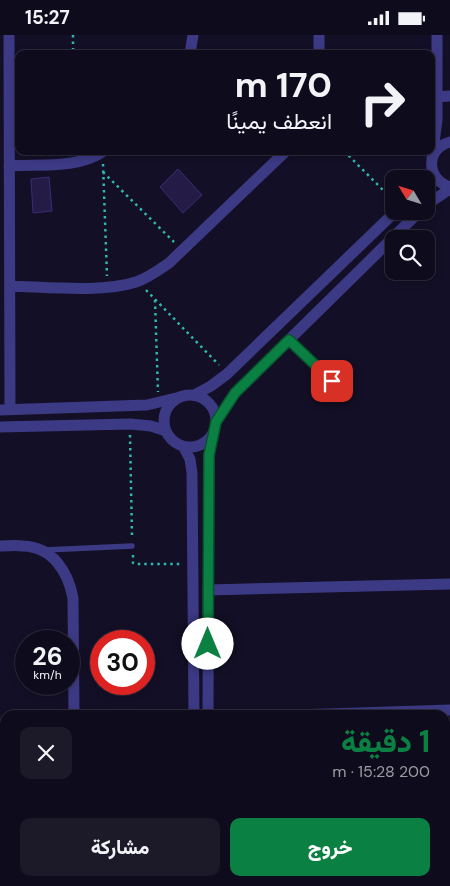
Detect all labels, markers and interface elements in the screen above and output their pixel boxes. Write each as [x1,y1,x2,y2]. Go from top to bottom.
text: 15:27 [25,5,70,30]
text: 170 m [235,62,332,108]
icon: right [350,70,415,135]
text: انعطف يمينًا [226,107,332,136]
north arrow [385,170,435,220]
map controls [385,170,435,280]
button: search [385,230,435,280]
pin [311,360,353,402]
icon: arrive [318,367,346,395]
position arrow [181,617,233,669]
speed limit sign: 30 [90,630,155,695]
text: 26 [32,640,63,673]
text: km/h [33,667,62,683]
text: 1 دقيقة [341,722,430,761]
button: close [20,727,72,779]
text: 200 m · 15:28 [332,761,430,782]
button: مشاركة [20,818,220,876]
button: خروج [230,818,430,876]

